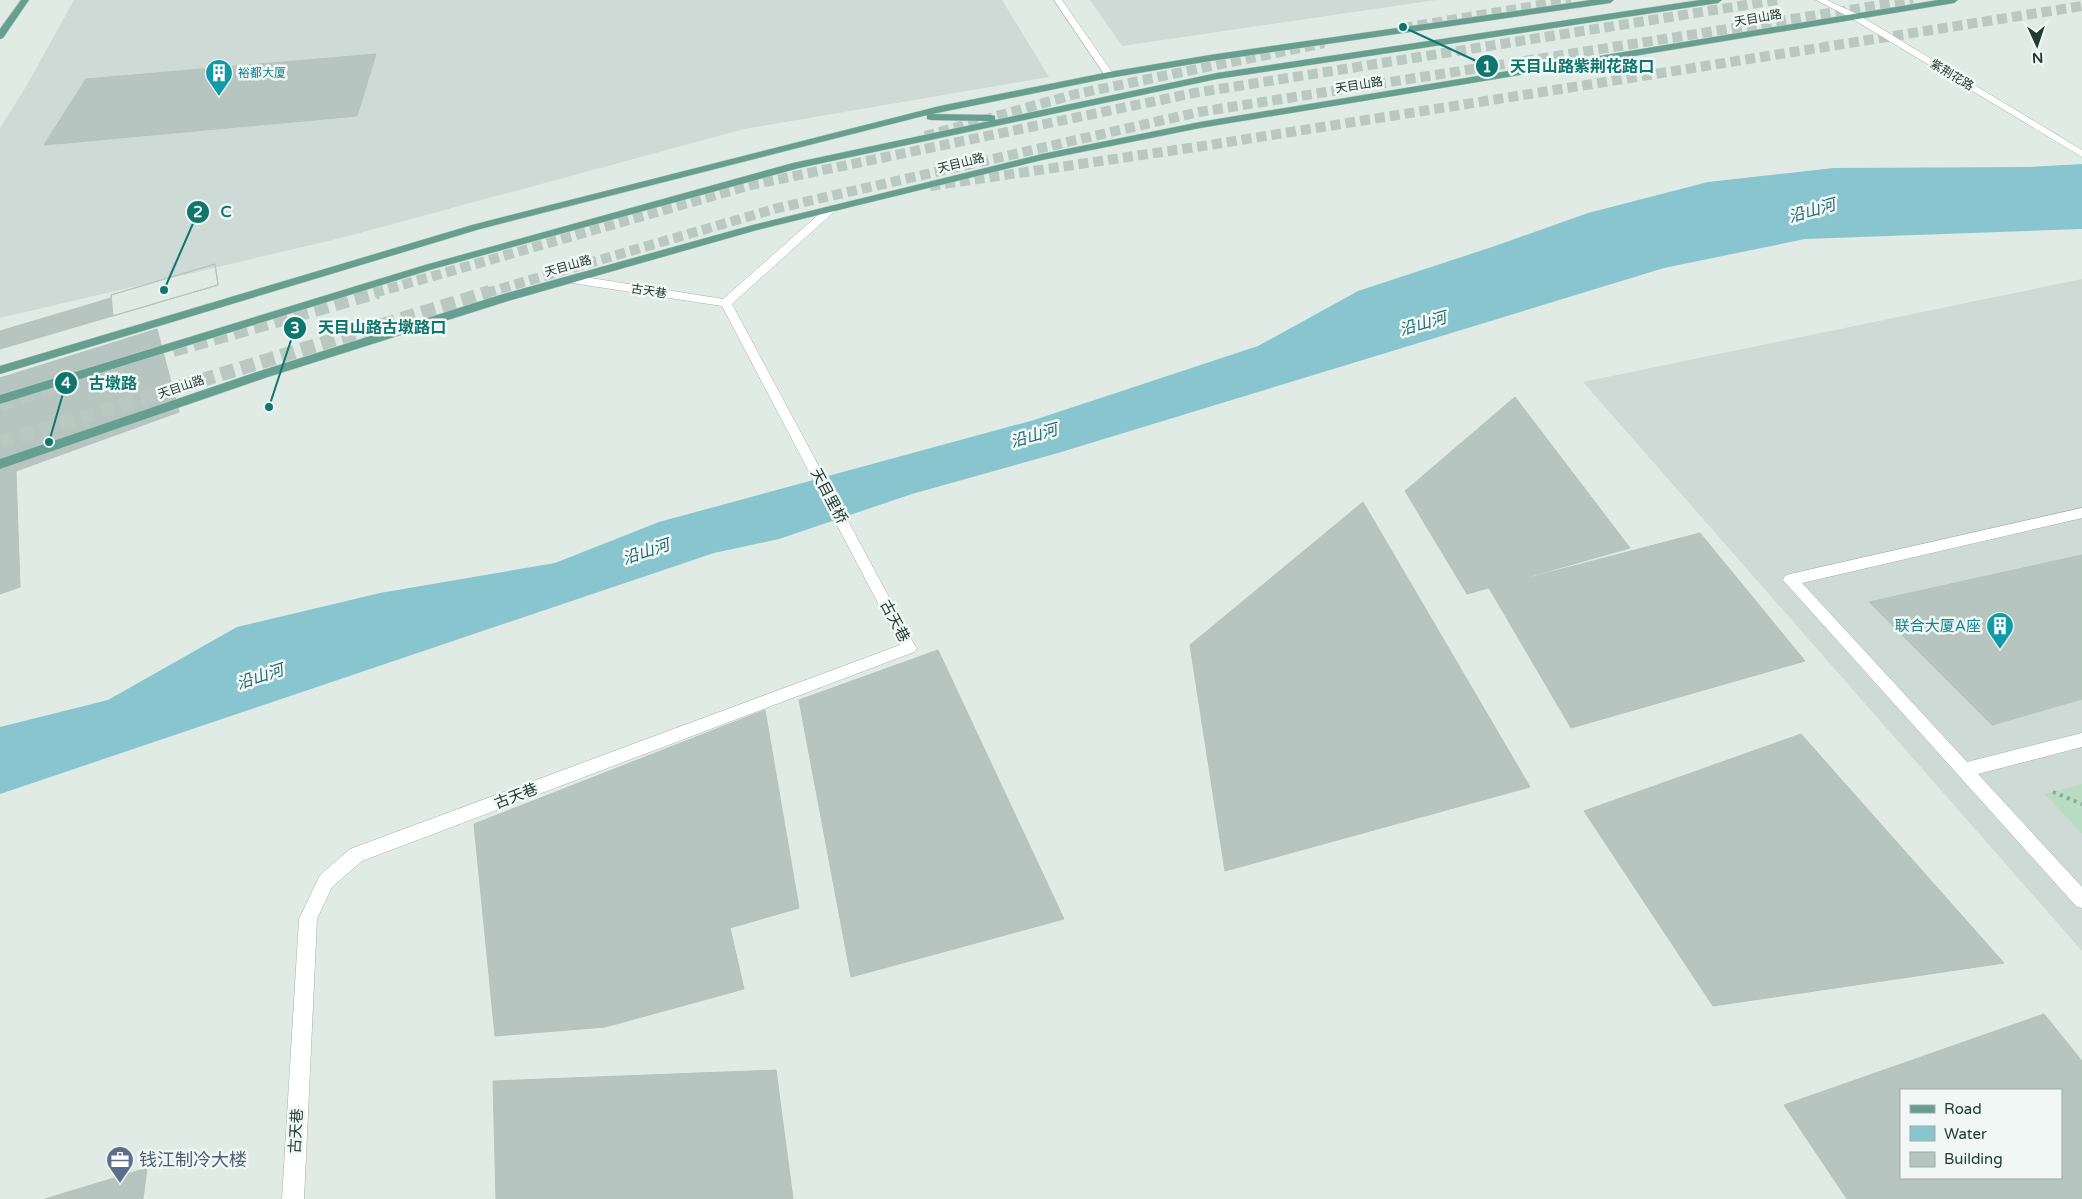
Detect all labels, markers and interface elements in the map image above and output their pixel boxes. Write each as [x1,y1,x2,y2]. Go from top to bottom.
street label: 天目山路 [1733,7,1783,29]
north arrow [2012,20,2062,70]
text: N [2032,49,2044,66]
callout: 天目山路紫荆花路口 [1475,51,1664,82]
text: 天目山路紫荆花路口 [1510,57,1654,77]
street label: 紫荆花路 [1928,57,1976,93]
building icon: 裕都大厦 [204,58,234,97]
text: 1 [1482,58,1492,76]
place label: 裕都大厦 [238,66,286,80]
street label: 天目山路 [1334,74,1384,96]
street label: 天目山路 [936,150,986,176]
water label: 沿山河 [1786,194,1841,227]
callout: C [185,196,242,227]
text: C [220,202,232,222]
text: 2 [193,203,203,221]
street label: 天目山路 [543,253,593,279]
street label: 古天巷 [630,281,668,301]
water label: 沿山河 [1397,307,1452,340]
callout: 天目山路古墩路口 [283,312,456,343]
text: 天目山路古墩路口 [318,318,446,338]
text: 3 [290,319,300,337]
callout: 古墩路 [54,368,147,399]
street label: 天目山路 [156,373,206,401]
text: 4 [61,374,71,392]
text: 古墩路 [89,374,137,394]
water label: 沿山河 [1008,419,1063,452]
street label: 天目里桥 [807,465,851,527]
water label: 沿山河 [620,534,675,569]
street label: 古天巷 [876,597,914,645]
building icon: 联合大厦A座 [1985,611,2015,650]
place label: 联合大厦A座 [1895,617,1981,635]
water label: 沿山河 [234,659,289,694]
street label: 古天巷 [492,780,540,812]
legend [1900,1089,2062,1179]
text: Road [1944,1100,1982,1118]
street label: 古天巷 [286,1108,306,1154]
text: Water [1944,1125,1987,1143]
office icon: 钱江制冷大楼 [105,1145,135,1184]
place label: 钱江制冷大楼 [139,1149,247,1171]
text: Building [1944,1150,2003,1168]

